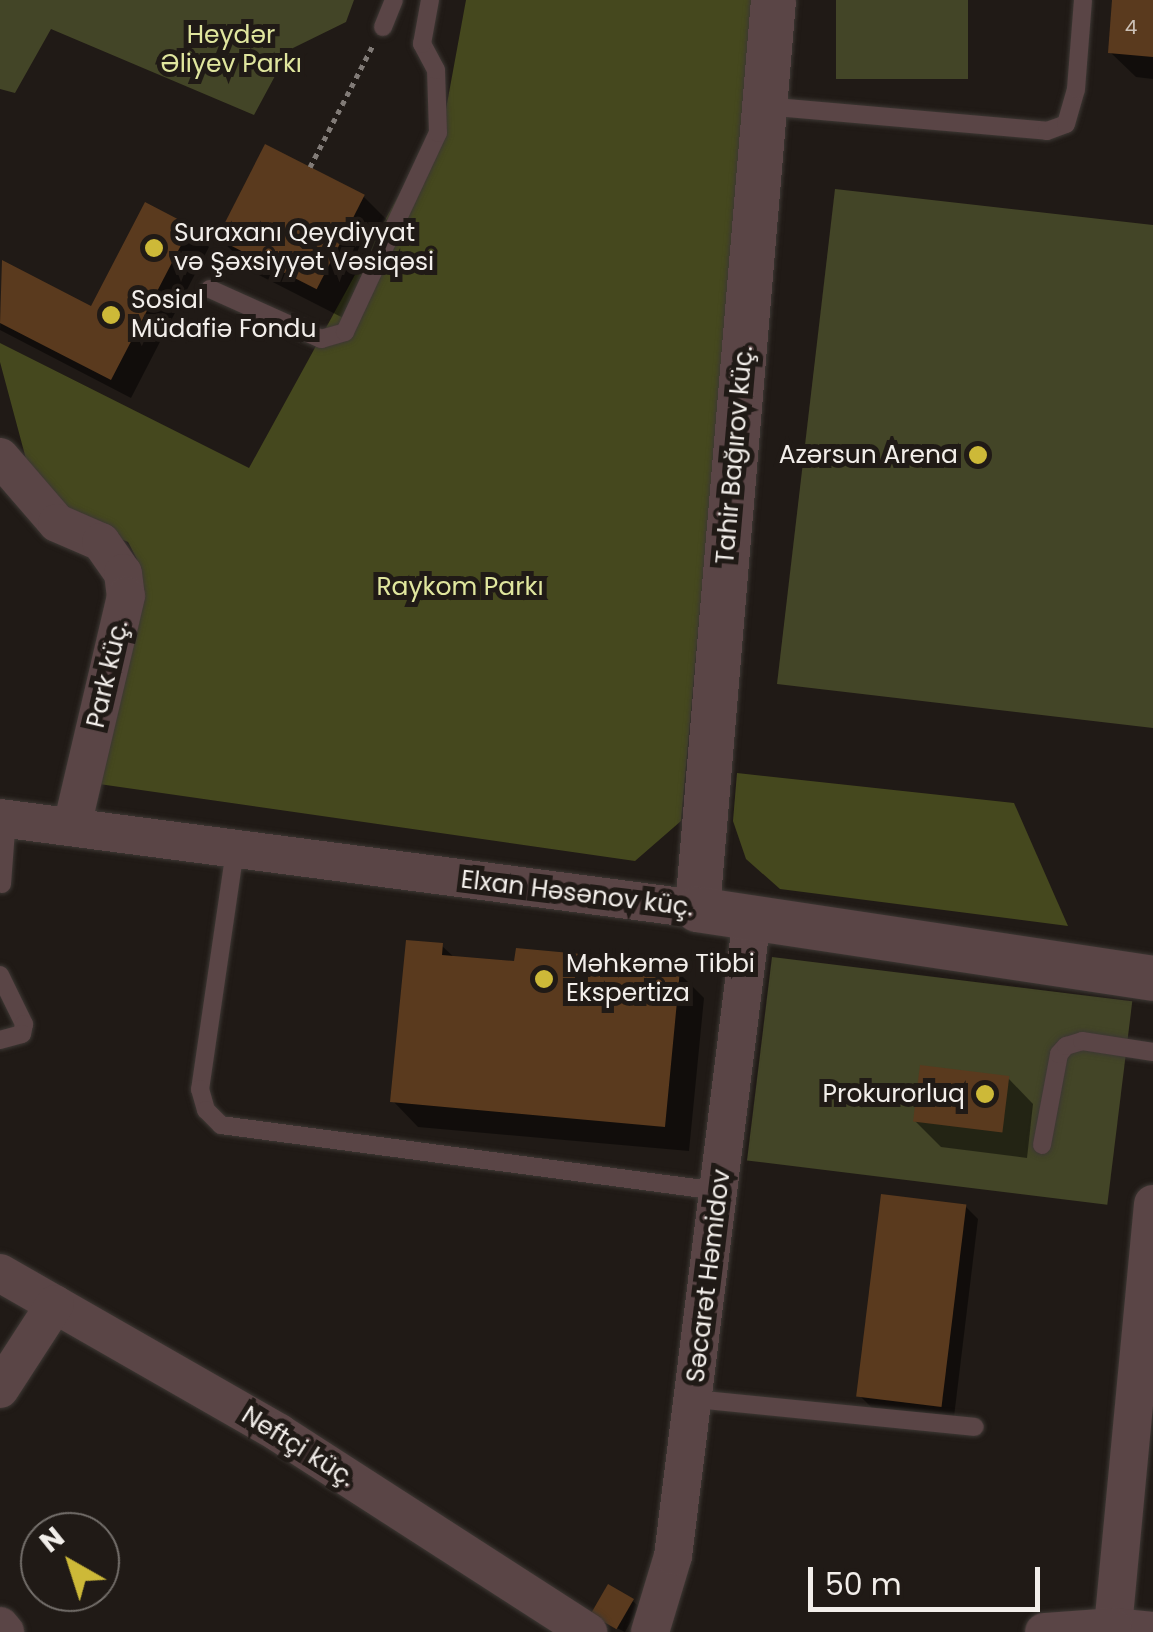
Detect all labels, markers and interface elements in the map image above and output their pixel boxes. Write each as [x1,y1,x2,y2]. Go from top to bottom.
house number: 4 [1125,15,1137,39]
park label: Heydər Əliyev Parkı [160,21,302,80]
place label: Suraxanı Qeydiyyat və Şəxsiyyət Vəsiqəsi [174,219,434,278]
marker: Suraxanı Qeydiyyat və Şəxsiyyət Vəsiqəsi [143,237,165,259]
place label: Sosial Müdafiə Fondu [131,286,316,345]
marker: Sosial Müdafiə Fondu [100,304,122,326]
street label: Tahir Bağırov küç. [711,345,759,565]
place label: Azərsun Arena [779,440,958,470]
marker: Azərsun Arena [967,444,989,466]
park label: Raykom Parkı [376,572,544,602]
street label: Park küç. [81,617,135,731]
street label: Elxan Həsənov küç. [459,865,695,923]
place label: Məhkəmə Tibbi Ekspertiza [566,950,755,1009]
marker: Məhkəmə Tibbi Ekspertiza [531,966,557,992]
place label: Prokurorluq [823,1079,965,1109]
marker: Prokurorluq [974,1083,996,1105]
street label: Səcarət Həmidov [681,1168,737,1384]
street label: Neftçi küç. [236,1400,360,1494]
north arrow [20,1512,120,1612]
text: N [32,1518,73,1562]
scale bar [813,1547,1046,1609]
text: 50 m [825,1563,902,1606]

